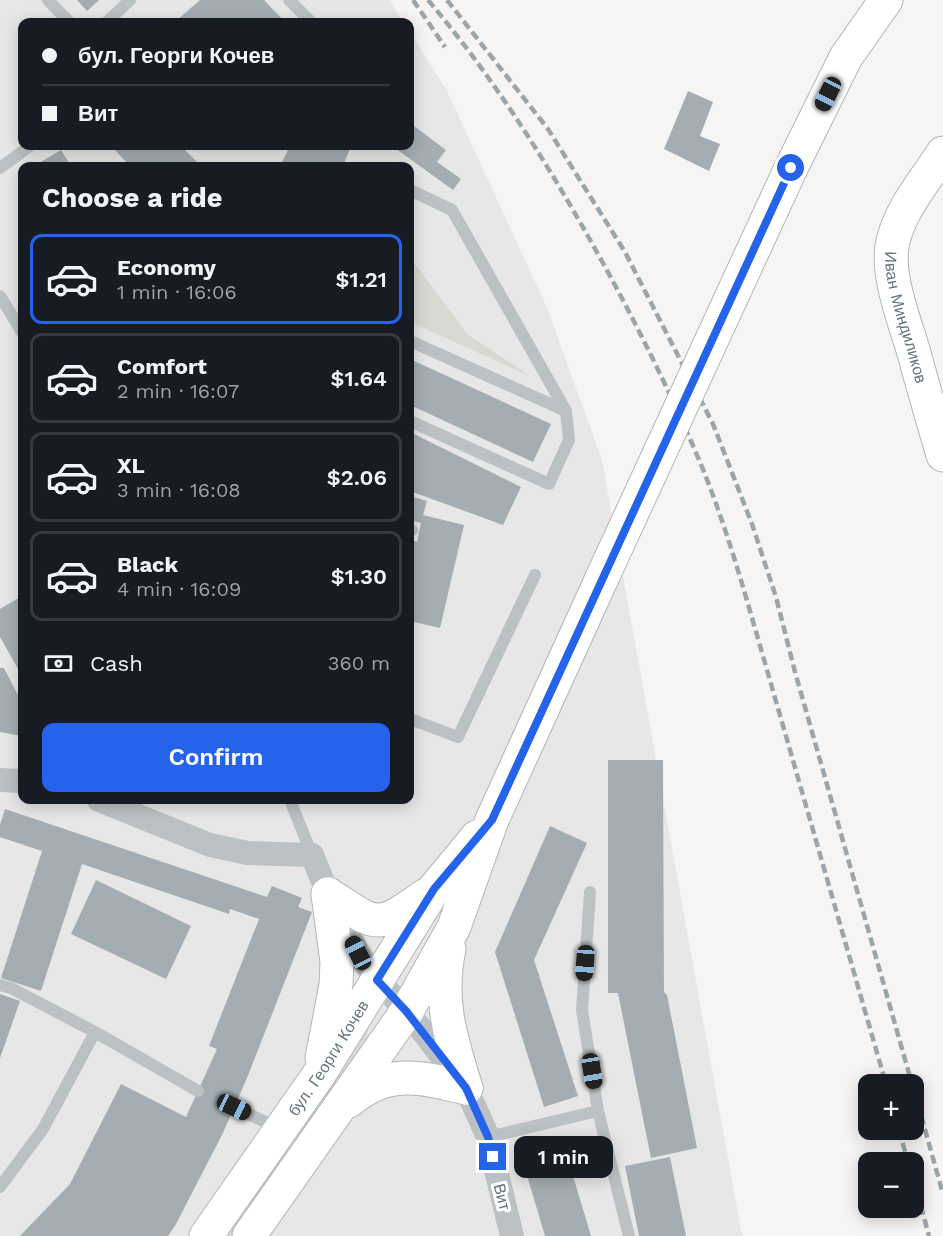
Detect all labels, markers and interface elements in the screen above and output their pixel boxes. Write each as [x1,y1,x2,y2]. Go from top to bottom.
text: бул. Георги Кочев [78,43,274,68]
car [812,74,844,114]
text: Вит [78,101,118,126]
route start [777,154,804,181]
text: Choose a ride [42,182,222,214]
street label: Иван Миндиликов [882,251,931,385]
icon: car [45,252,99,306]
text: Economy [117,255,216,280]
text: $1.21 [336,267,387,292]
text: 1 min · 16:06 [117,280,237,304]
icon: car [45,351,99,405]
text: Comfort [117,354,207,379]
text: $1.64 [331,366,387,391]
text: 2 min · 16:07 [117,379,239,403]
icon: car [45,450,99,504]
text: XL [117,453,145,478]
text: $2.06 [327,465,387,490]
text: 3 min · 16:08 [117,478,241,502]
icon: car [45,549,99,603]
text: Black [117,552,178,577]
text: $1.30 [331,564,387,589]
text: 4 min · 16:09 [117,577,241,601]
icon: cash [42,647,75,680]
text: Cash [90,651,143,676]
text: 360 m [328,651,390,675]
button: Confirm [42,723,390,792]
car [342,933,374,973]
car [575,944,595,982]
street label: бул. Георги Кочев [284,997,372,1119]
car [580,1052,604,1090]
map controls [858,1074,924,1218]
button: + [858,1074,924,1140]
car [214,1091,254,1123]
callout: 1 min [514,1136,613,1178]
route end [479,1143,506,1170]
text: 1 min [538,1145,589,1169]
button: − [858,1152,924,1218]
street label: Вит [490,1182,515,1213]

